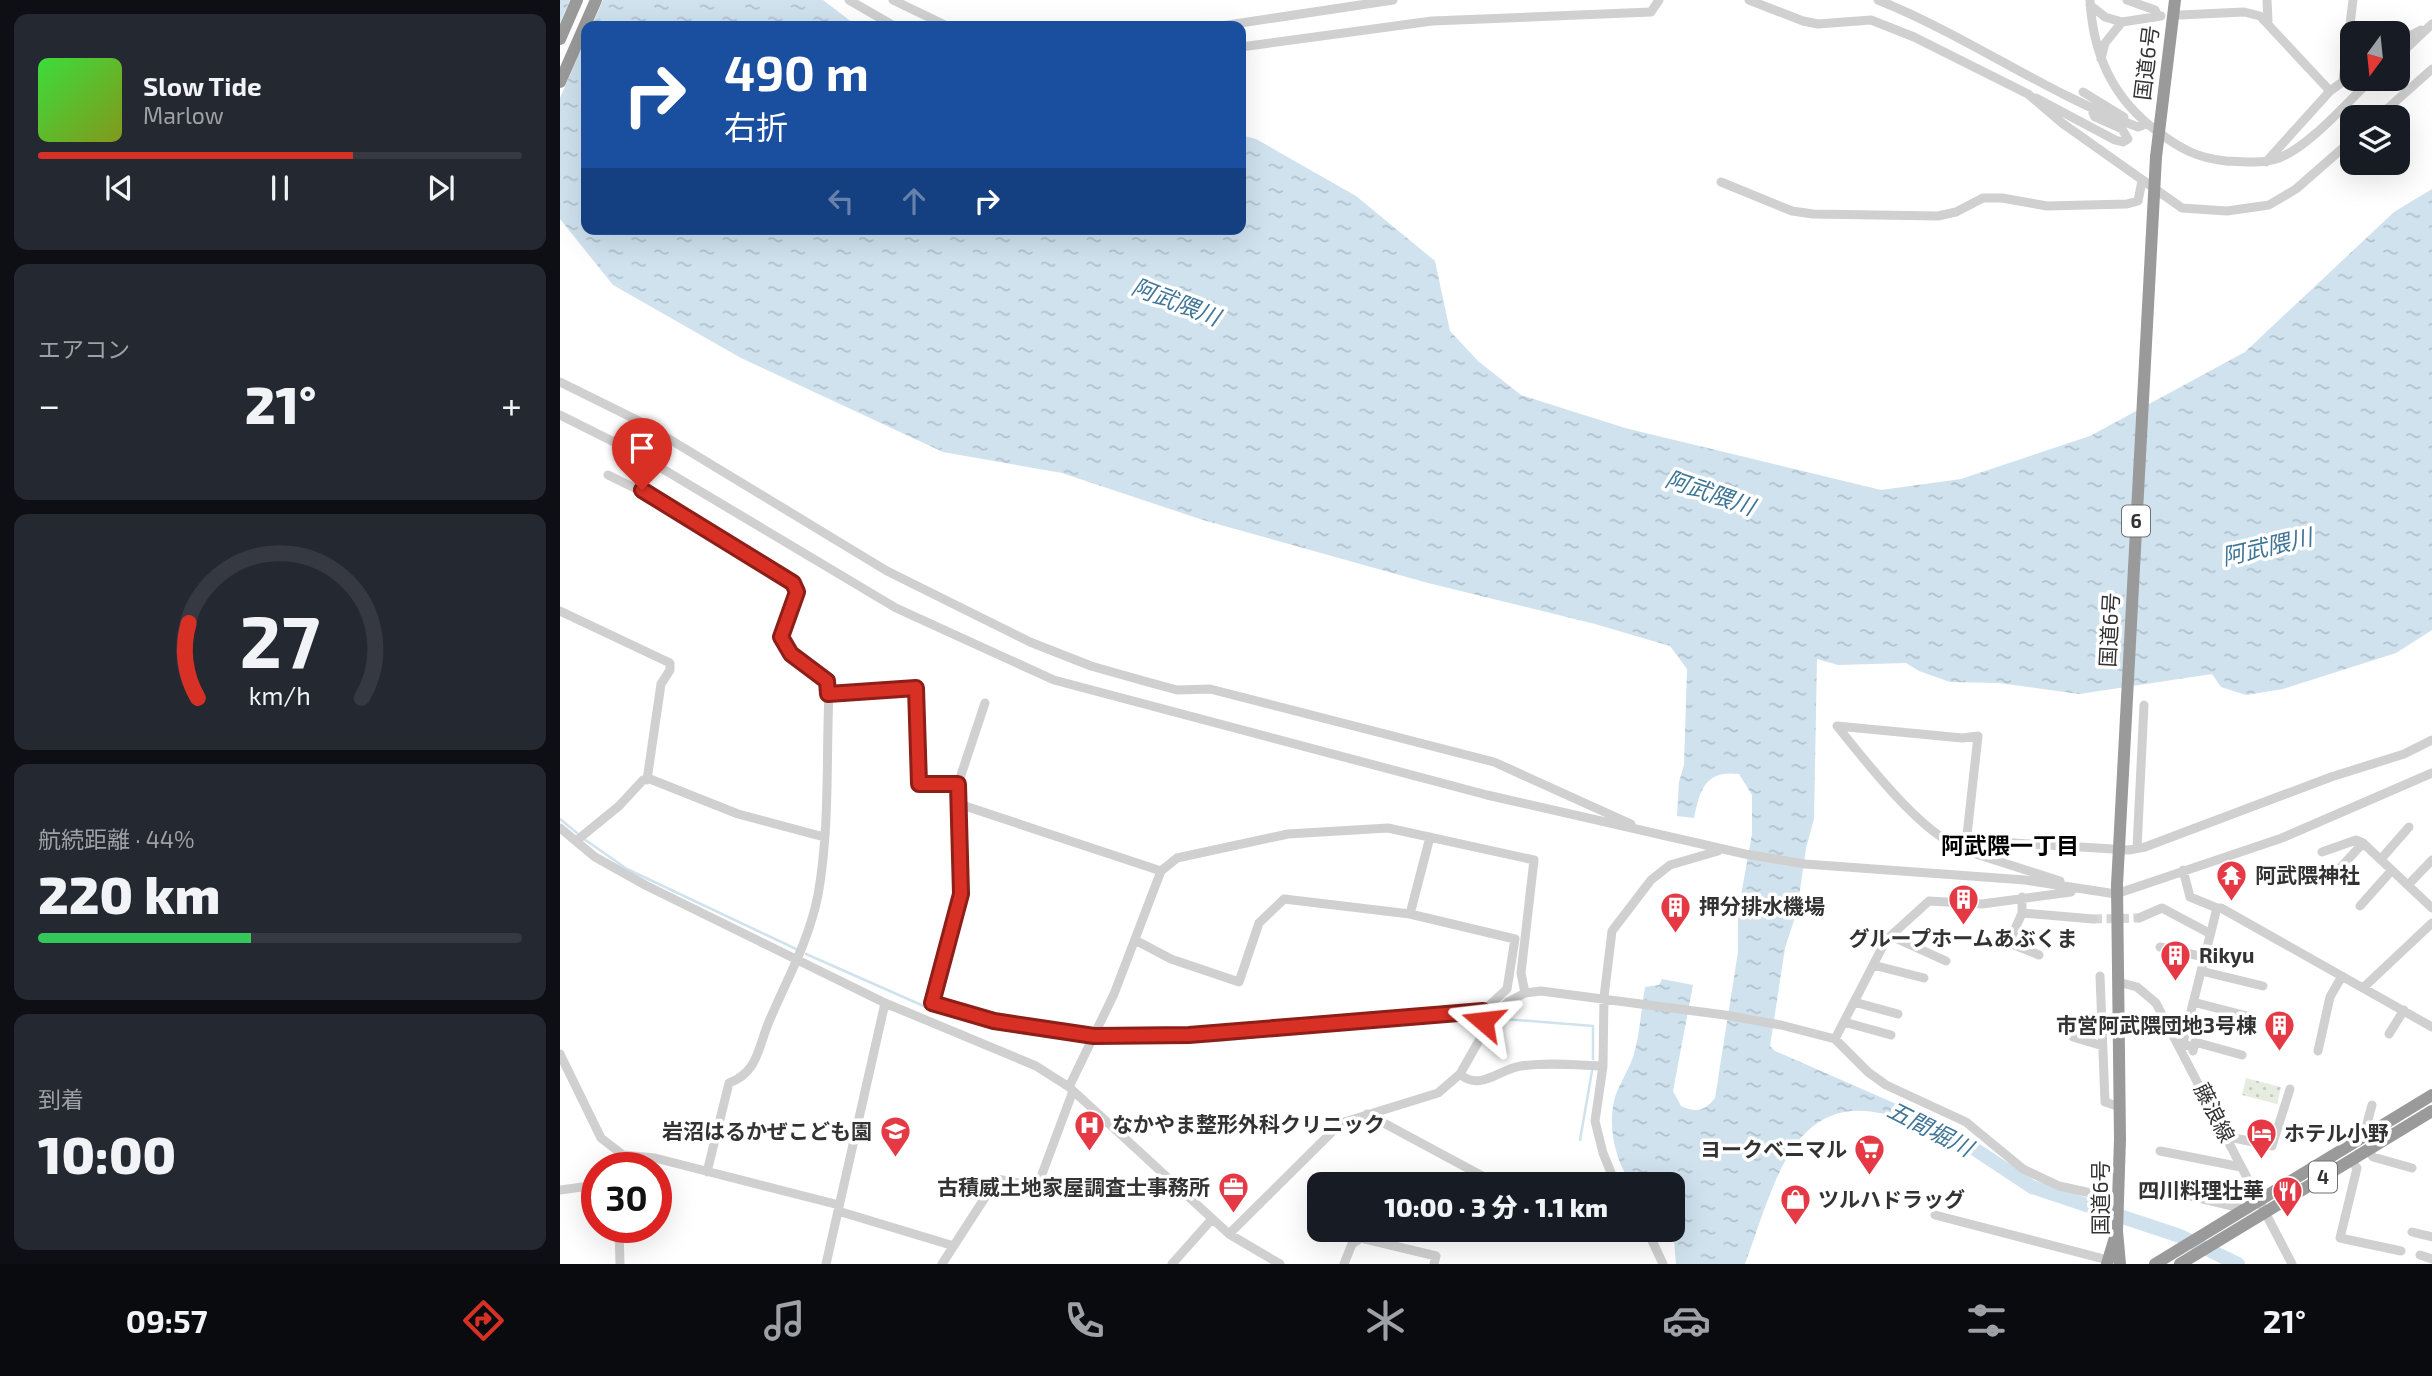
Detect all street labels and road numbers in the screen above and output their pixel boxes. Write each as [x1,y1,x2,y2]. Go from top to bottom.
street label: 国道6号 [2129,24,2162,102]
road number: 6 [2122,506,2150,536]
street label: 国道6号 [2094,592,2123,668]
street label: 藤浪線 [2190,1079,2241,1146]
street label: 国道6号 [2087,1160,2112,1236]
road number: 4 [2309,1162,2337,1192]

